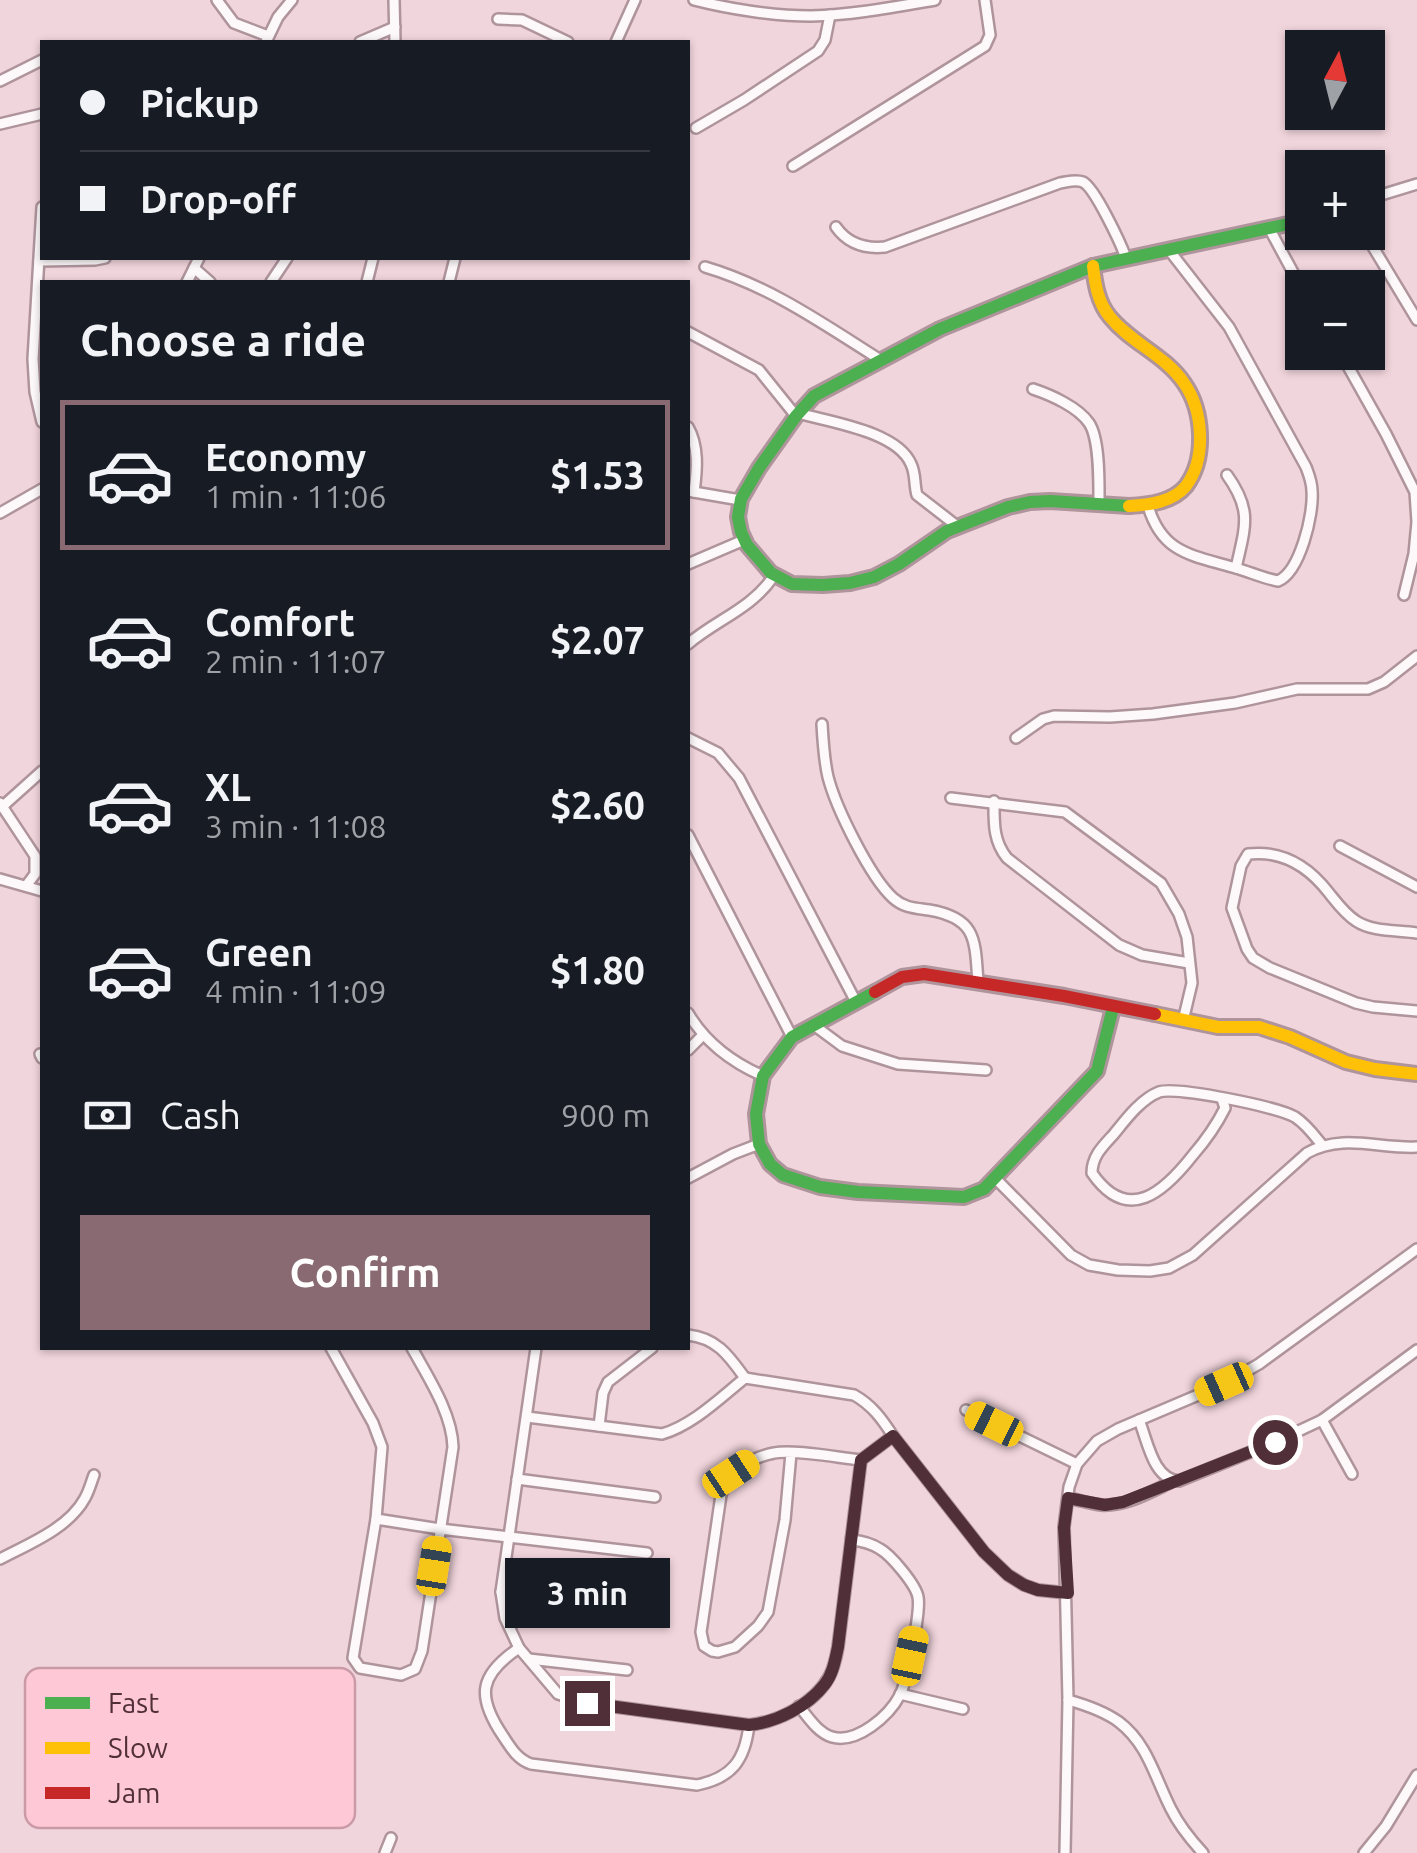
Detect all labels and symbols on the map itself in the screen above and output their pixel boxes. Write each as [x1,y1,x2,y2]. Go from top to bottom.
north arrow [1285,30,1385,130]
car [1190,1358,1258,1410]
car [960,1397,1028,1451]
route start [1253,1420,1298,1465]
car [698,1445,764,1503]
car [414,1534,454,1598]
callout: 3 min [504,1558,670,1628]
car [889,1624,931,1688]
legend [25,1668,355,1828]
route end [565,1681,610,1726]
text: Fast [108,1687,159,1718]
text: Slow [108,1732,168,1763]
text: Jam [108,1777,160,1808]

